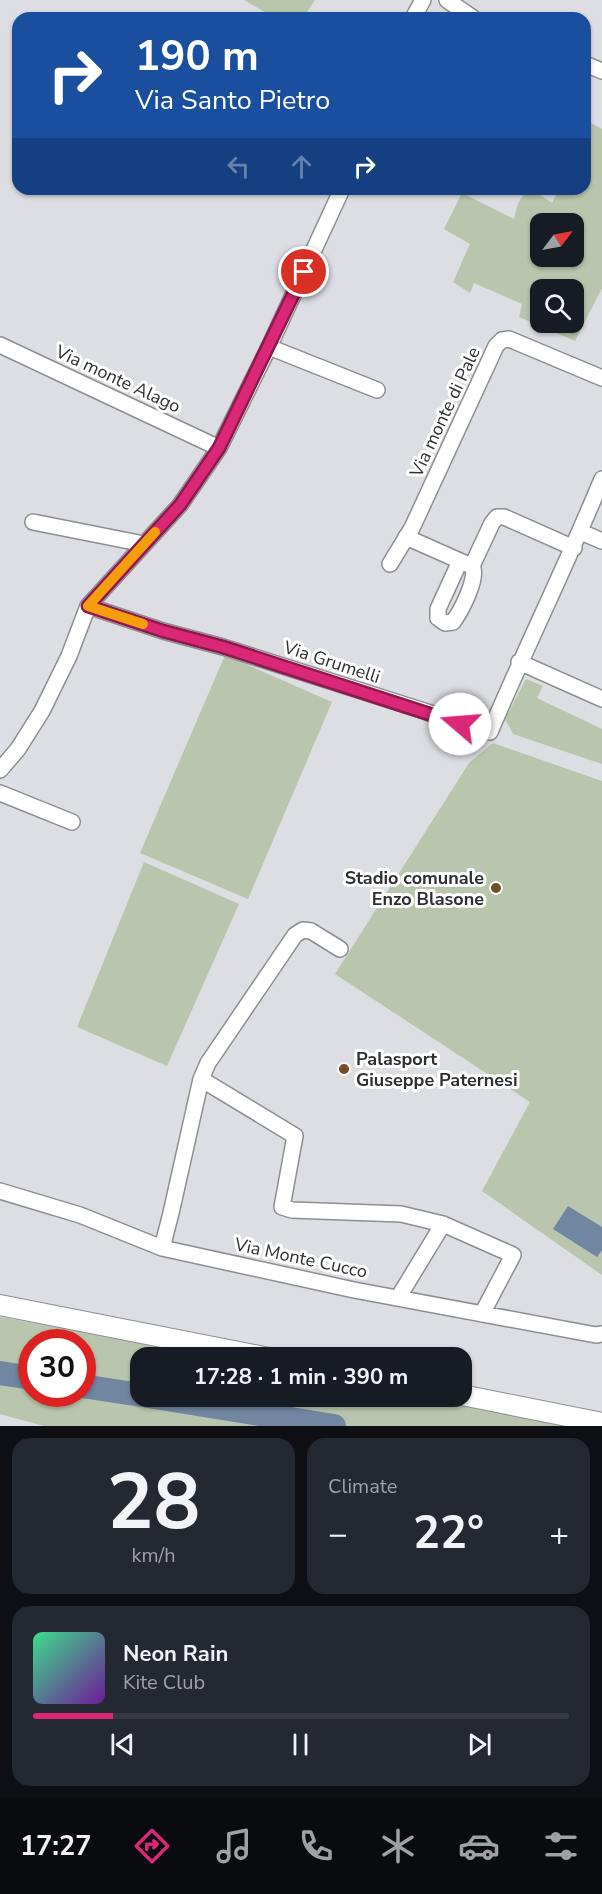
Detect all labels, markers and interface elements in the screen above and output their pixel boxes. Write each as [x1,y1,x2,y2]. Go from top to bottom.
text: 190 m [135,28,259,85]
icon: right [36,36,114,114]
text: Via Santo Pietro [135,82,330,119]
icon: left [222,150,255,183]
icon: ahead [285,150,318,183]
icon: right [348,150,381,183]
north arrow [530,213,584,267]
map controls [530,213,584,333]
pin [278,246,329,297]
icon: arrive [287,255,320,288]
button: search [530,279,584,333]
street label: Via monte Alago [51,339,184,418]
street label: Via monte di Pale [404,343,486,482]
street label: Via Grumelli [280,635,383,689]
position arrow [428,692,492,756]
place label: Stadio comunale Enzo Blasone [345,866,484,911]
marker: Stadio comunale Enzo Blasone [489,881,503,895]
place label: Palasport Giuseppe Paternesi [356,1047,517,1092]
marker: Palasport Giuseppe Paternesi [337,1062,351,1076]
street label: Via Monte Cucco [231,1232,370,1284]
speed limit sign: 30 [18,1329,96,1407]
text: 17:28 · 1 min · 390 m [194,1362,408,1392]
text: 28 [107,1449,200,1556]
text: Climate [328,1473,397,1500]
text: 22° [413,1503,484,1564]
text: − [328,1512,348,1557]
text: + [549,1512,569,1557]
text: km/h [131,1542,176,1569]
text: Neon Rain [123,1639,228,1669]
text: Kite Club [123,1669,205,1696]
icon: previous [106,1728,139,1761]
icon: pause [284,1728,317,1761]
icon: next [463,1728,496,1761]
icon: directions [131,1825,173,1867]
icon: music [213,1825,255,1867]
icon: phone [295,1825,337,1867]
icon: climate [377,1825,419,1867]
icon: car [458,1825,500,1867]
icon: filters [540,1825,582,1867]
text: 17:27 [20,1828,91,1865]

